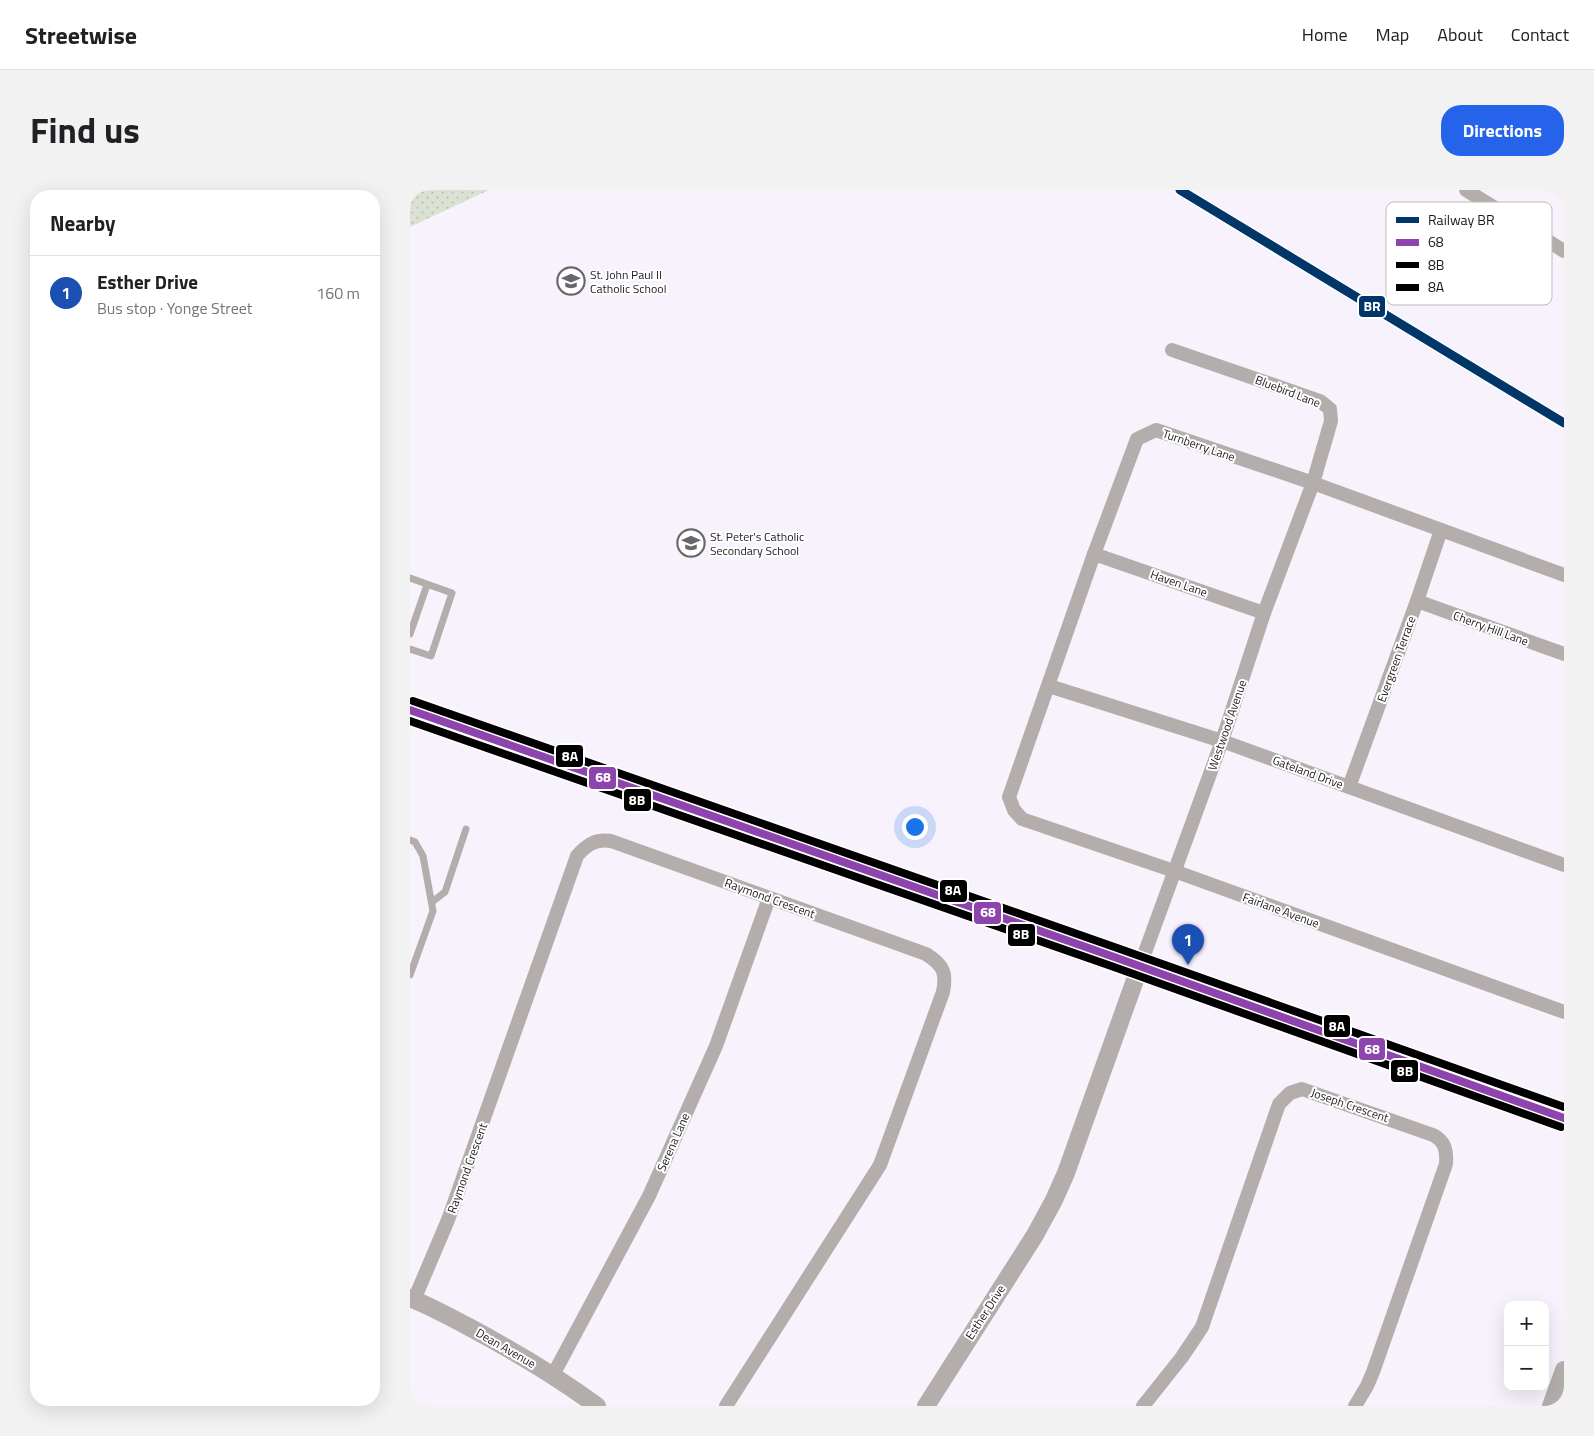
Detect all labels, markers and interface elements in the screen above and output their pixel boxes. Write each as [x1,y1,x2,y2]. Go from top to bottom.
text: Streetwise [25,17,137,53]
text: Home [1302,21,1348,48]
text: Map [1376,21,1409,48]
text: About [1437,21,1483,48]
text: Contact [1511,21,1569,48]
text: Find us [30,103,140,157]
button: Directions [1441,105,1564,156]
legend [1386,202,1552,305]
text: Nearby [50,207,115,239]
text: Railway BR [1428,209,1495,230]
text: 68 [1428,231,1444,252]
text: 8B [1428,254,1444,275]
place label: St. John Paul II Catholic School [590,265,666,298]
school or university icon: St. John Paul II Catholic School [556,266,586,296]
text: Esther Drive [97,267,198,296]
text: 8A [1428,276,1445,297]
text: 1 [62,281,70,305]
text: 160 m [316,281,360,305]
line badge: BR [1358,295,1386,318]
text: BR [1363,295,1381,316]
text: Bus stop · Yonge Street [97,296,252,320]
street label: Bluebird Lane [1252,370,1324,412]
street label: Turnberry Lane [1160,424,1238,466]
place label: St. Peter's Catholic Secondary School [710,527,804,560]
school or university icon: St. Peter's Catholic Secondary School [676,528,706,558]
street label: Haven Lane [1148,564,1210,602]
street label: Cherry Hill Lane [1451,606,1531,650]
street label: Evergreen Terrace [1372,613,1420,705]
street label: Westwood Avenue [1203,677,1251,773]
line badge: 8A [555,744,584,768]
text: 8A [562,745,579,766]
street label: Gateland Drive [1270,750,1346,794]
line badge: 68 [588,766,617,790]
text: 68 [595,766,611,787]
line badge: 8B [623,788,652,812]
text: 8B [629,789,645,810]
your location [902,814,928,840]
street label: Raymond Crescent [722,873,819,923]
line badge: 8A [939,879,968,903]
text: 8A [945,879,962,900]
street label: Fairlane Avenue [1240,887,1322,933]
line badge: 68 [973,901,1002,925]
text: 68 [980,901,996,922]
line badge: 8B [1007,923,1036,947]
text: 8B [1013,923,1029,944]
pin: 1 [1172,924,1204,965]
line badge: 8A [1323,1014,1351,1038]
text: 8A [1329,1015,1346,1036]
line badge: 68 [1358,1037,1386,1061]
text: 68 [1364,1038,1380,1059]
line badge: 8B [1390,1059,1419,1083]
text: 8B [1397,1060,1413,1081]
street label: Joseph Crescent [1309,1083,1392,1127]
street label: Serena Lane [652,1110,694,1174]
street label: Raymond Crescent [442,1119,492,1216]
street label: Esther Drive [960,1281,1010,1343]
map controls [1504,1301,1549,1391]
button: + [1504,1301,1549,1346]
street label: Dean Avenue [472,1323,540,1373]
button: − [1504,1346,1549,1391]

